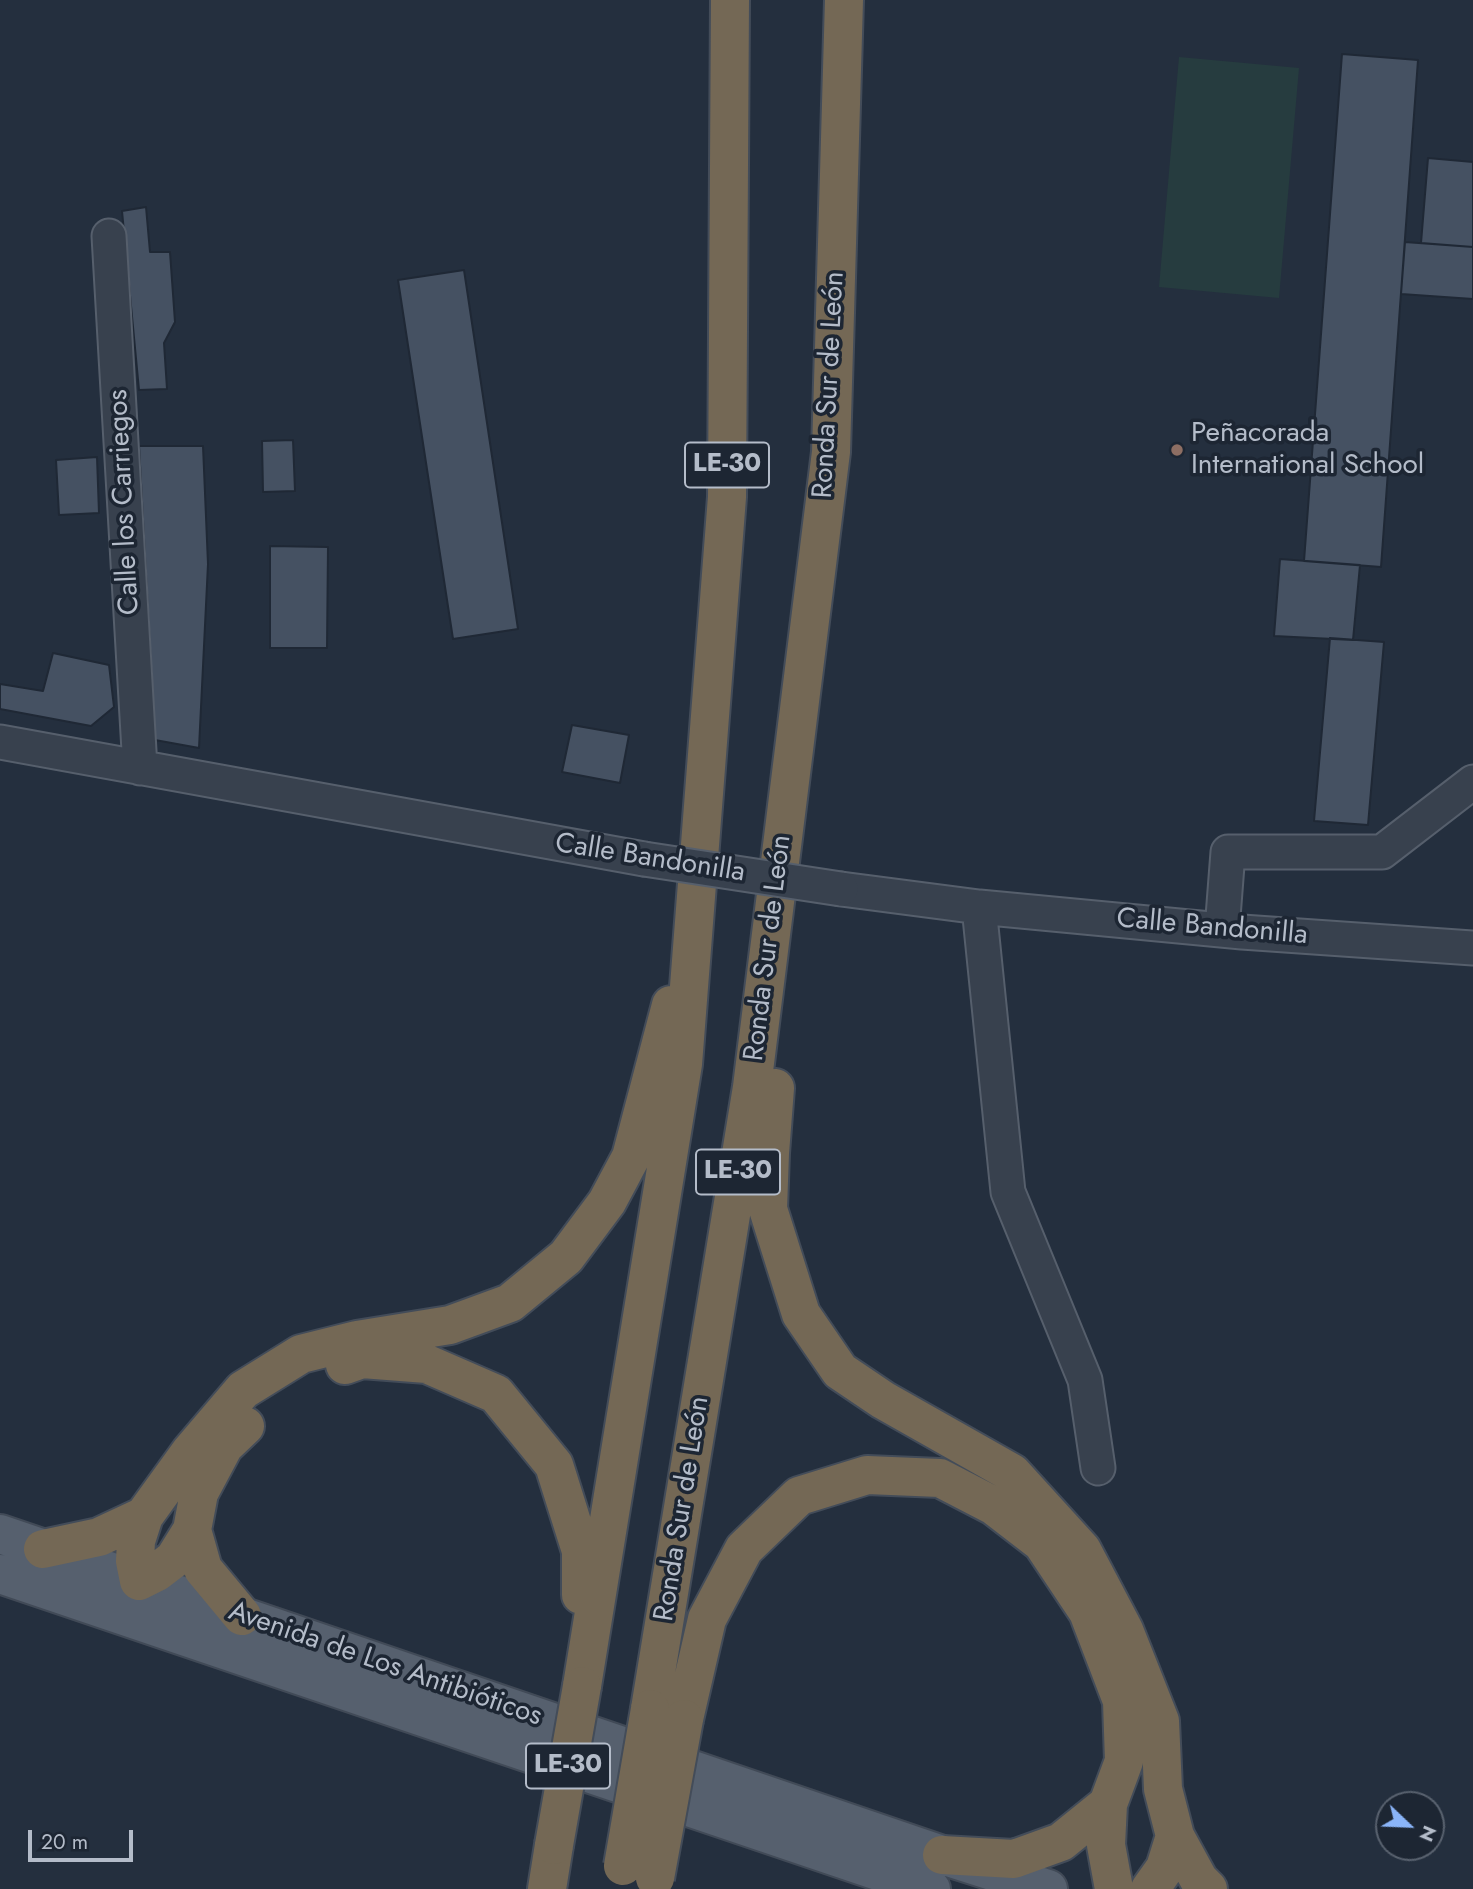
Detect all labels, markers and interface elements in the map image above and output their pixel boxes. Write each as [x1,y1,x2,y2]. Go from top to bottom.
street label: Ronda Sur de León [807,271,853,499]
street label: Calle los Carriegos [102,388,148,616]
place label: Peñacorada International School [1191,417,1424,483]
road number: LE-30 [685,442,769,488]
marker: Peñacorada International School [1169,442,1185,458]
street label: Calle Bandonilla [553,827,747,891]
street label: Ronda Sur de León [738,833,800,1063]
street label: Calle Bandonilla [1115,903,1309,953]
road number: LE-30 [696,1149,780,1194]
street label: Ronda Sur de León [649,1394,717,1624]
street label: Avenida de Los Antibióticos [224,1596,546,1734]
road number: LE-30 [526,1744,610,1788]
north arrow [1375,1791,1445,1861]
scale bar [32,1815,136,1859]
text: N [1413,1821,1443,1846]
text: 20 m [41,1827,88,1857]

